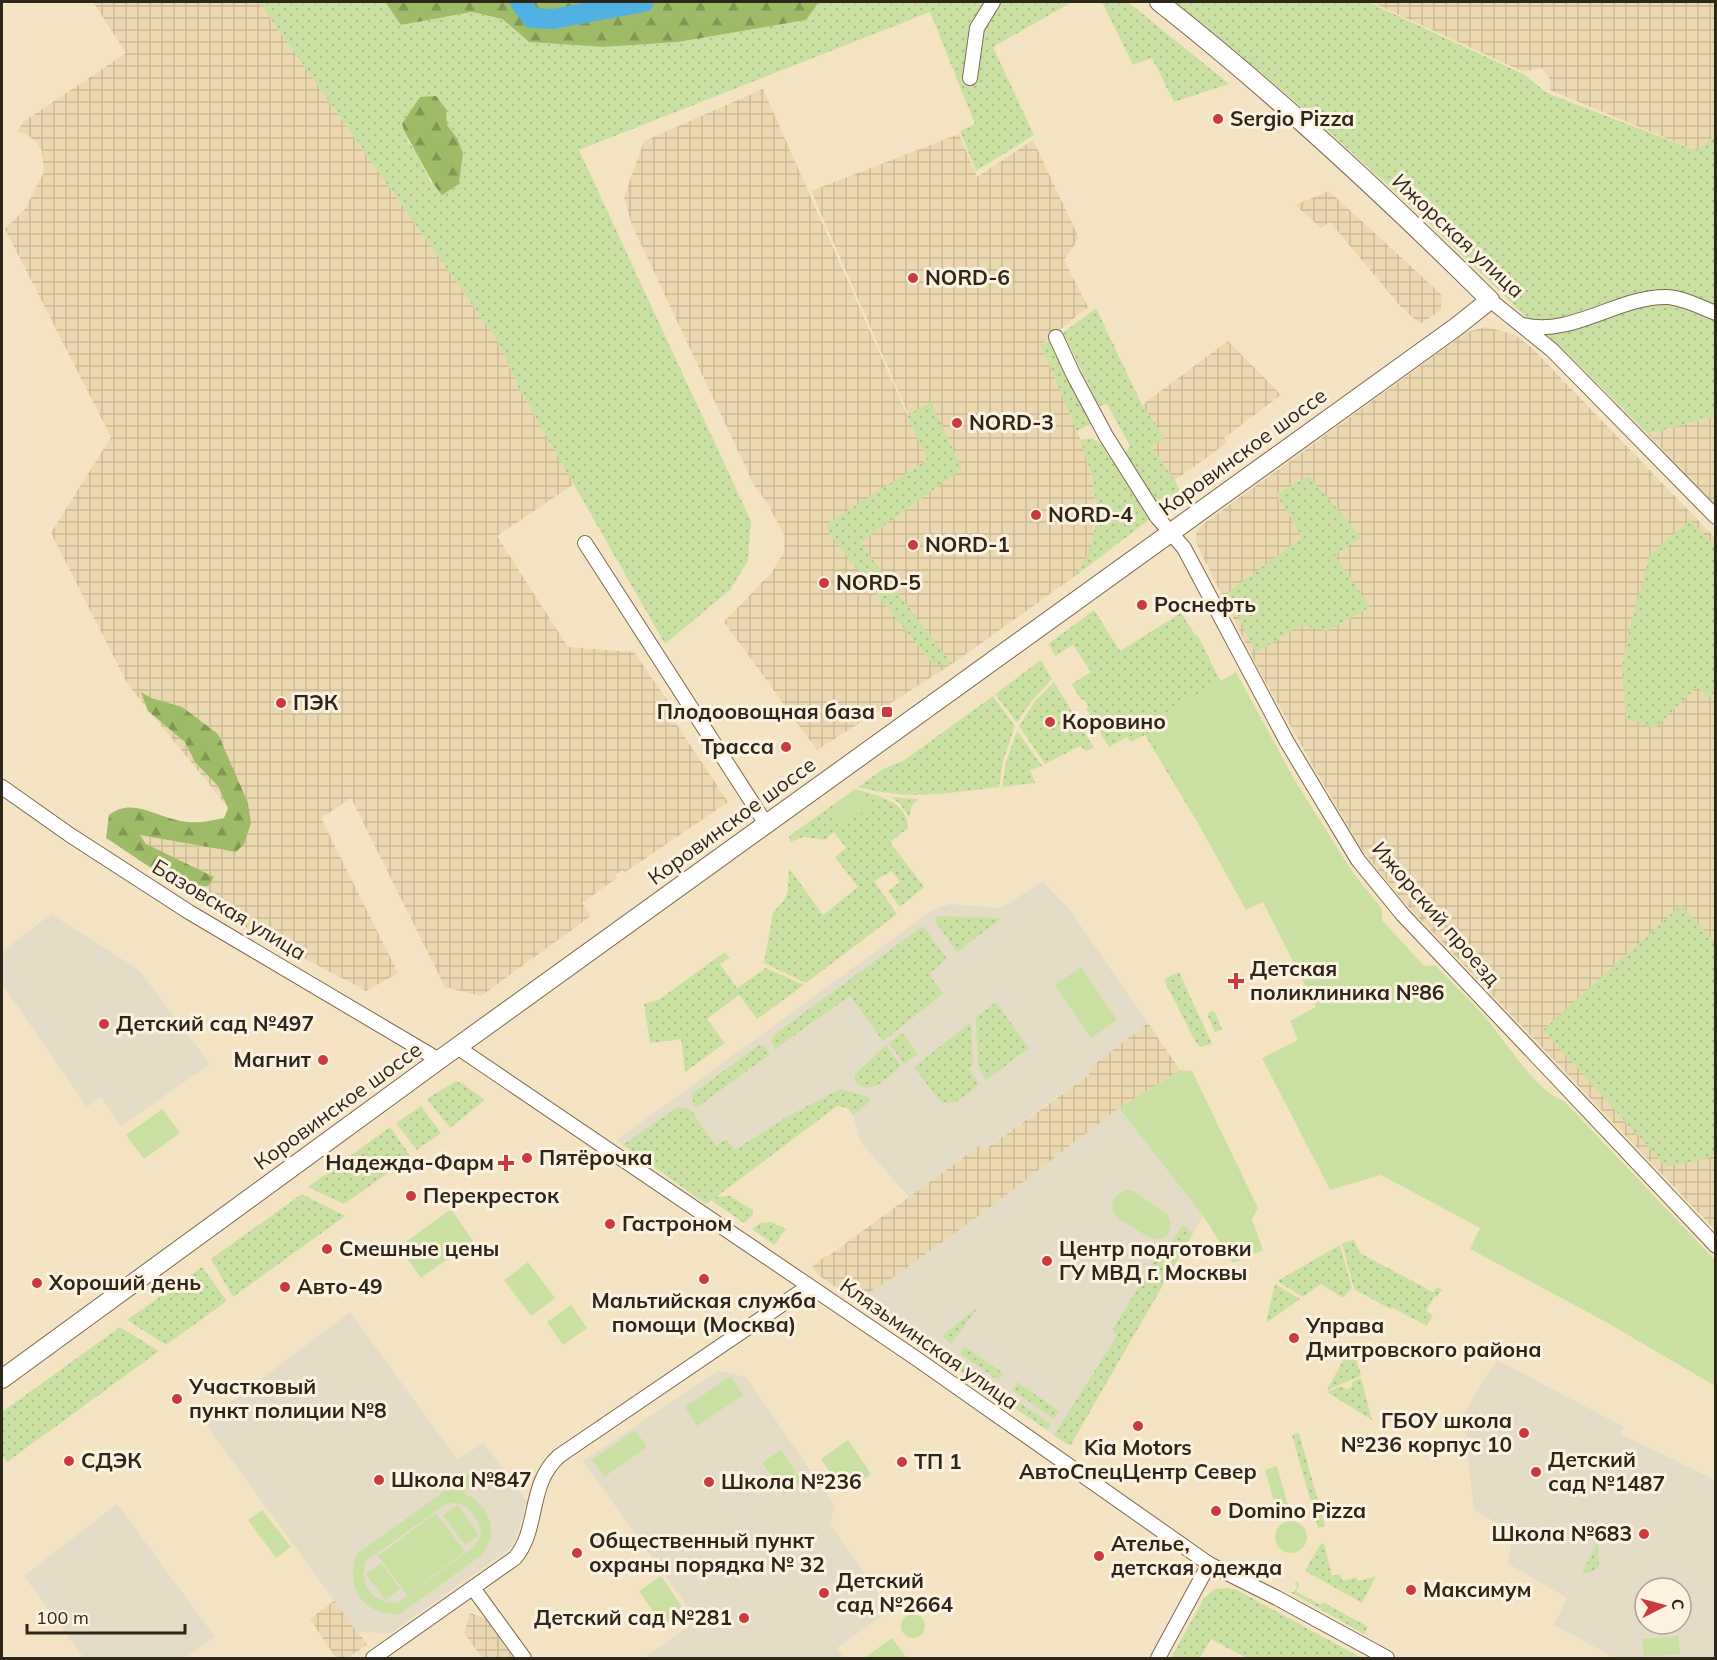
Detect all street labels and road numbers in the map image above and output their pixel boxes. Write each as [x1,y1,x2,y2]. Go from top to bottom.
street label: Ижорская улица [1387,168,1530,303]
street label: Коровинское шоссе [1153,382,1331,521]
street label: Коровинское шоссе [642,751,820,890]
street label: Ижорский проезд [1367,836,1507,991]
street label: Базовская улица [148,853,311,965]
street label: Коровинское шоссе [248,1036,426,1175]
street label: Клязьминская улица [835,1272,1024,1415]

